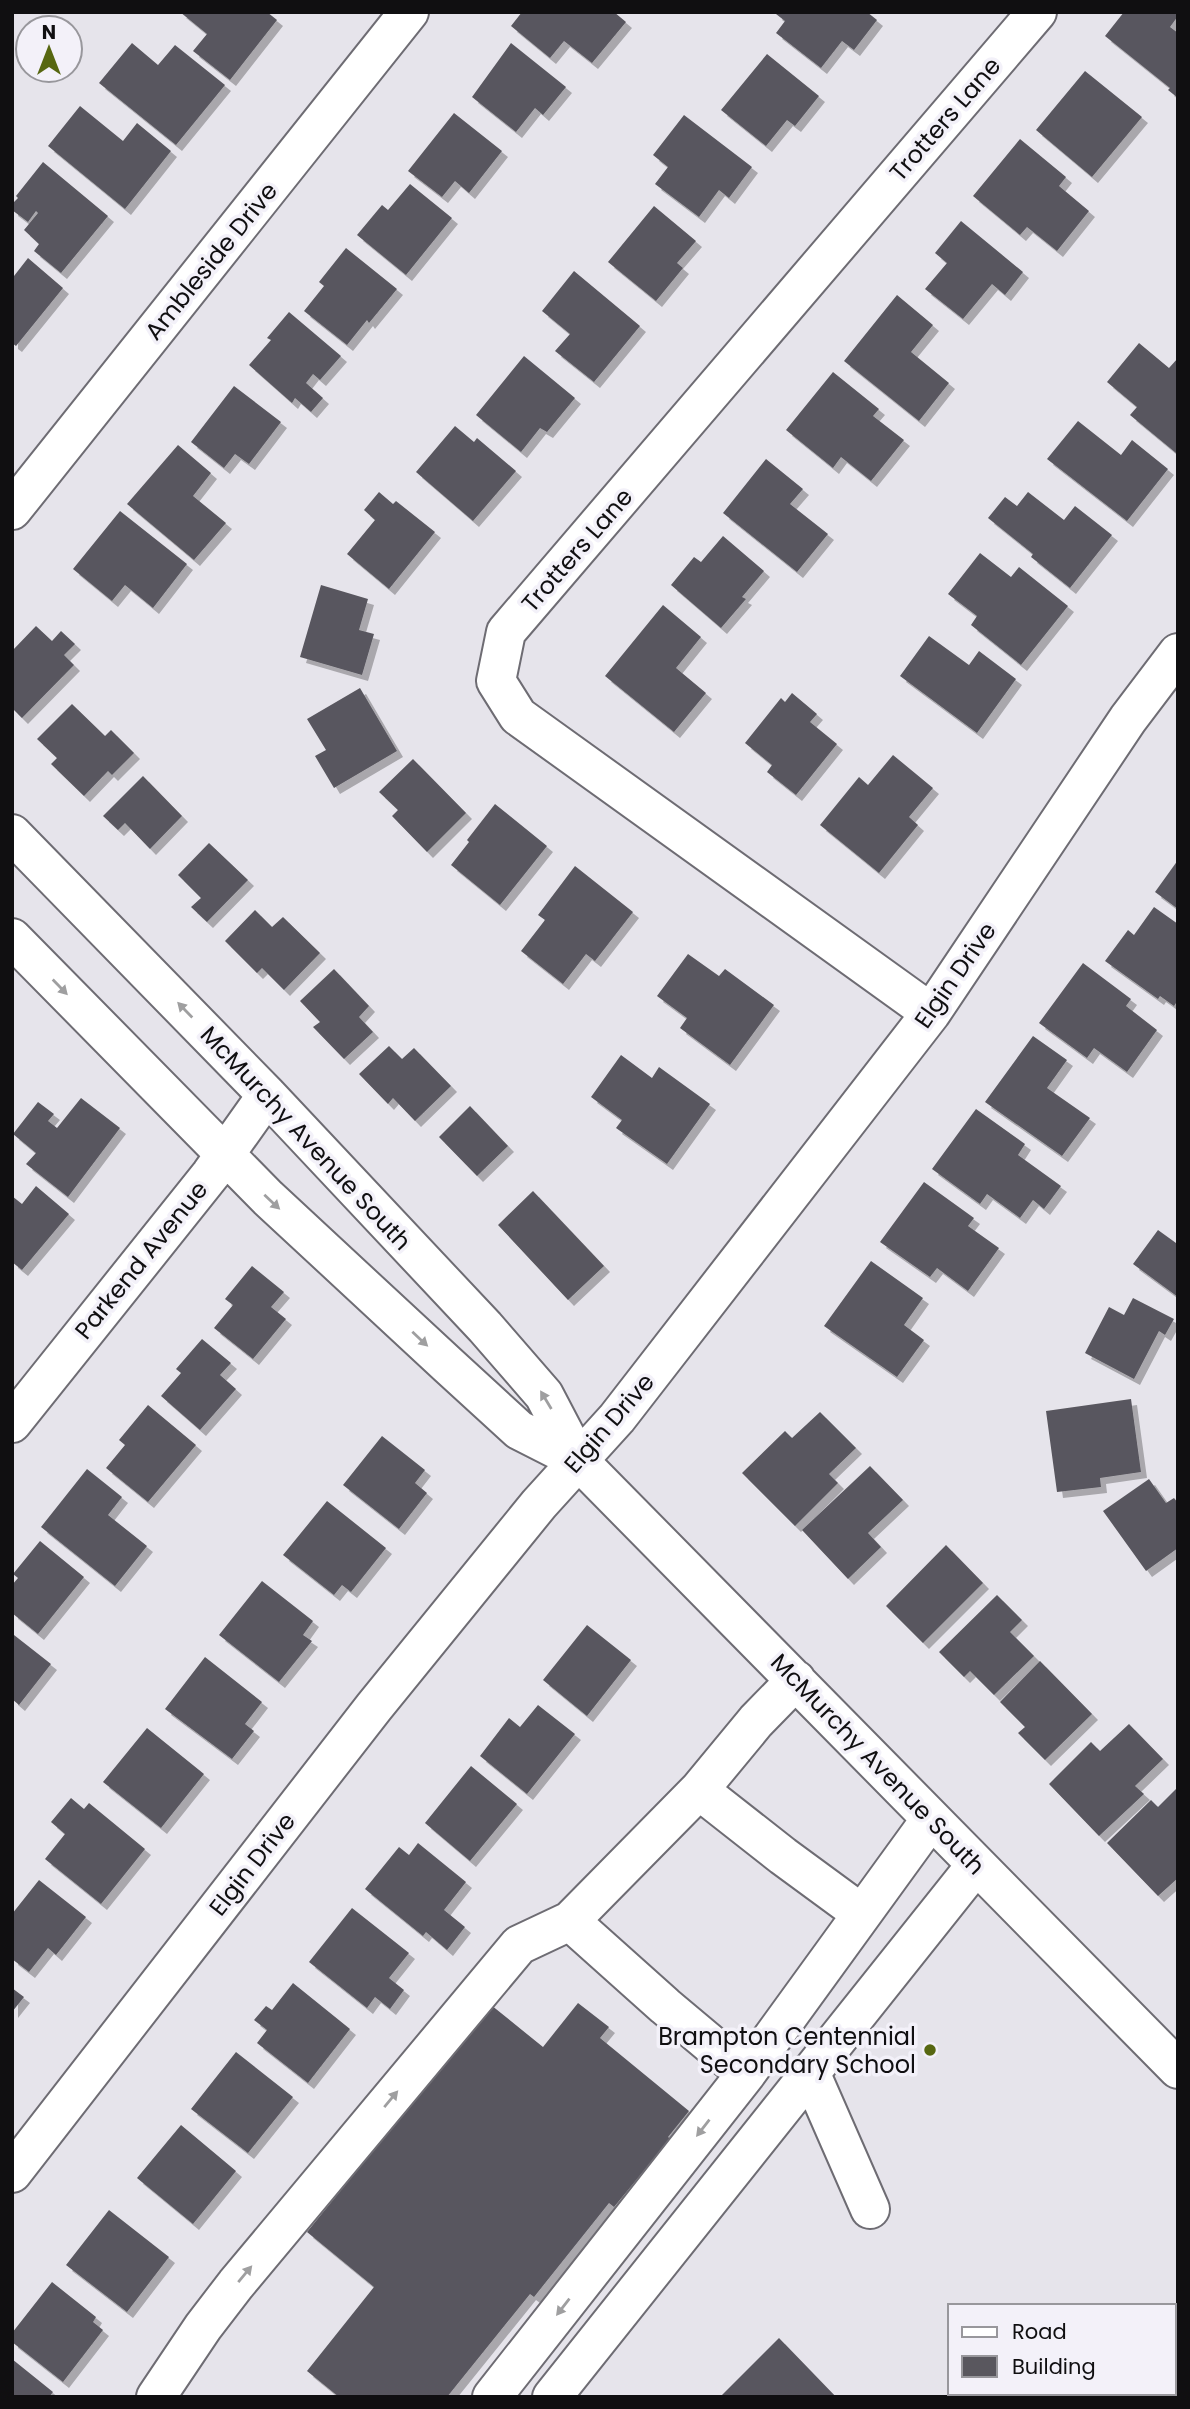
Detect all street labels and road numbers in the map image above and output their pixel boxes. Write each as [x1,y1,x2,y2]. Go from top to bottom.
street label: Trotters Lane [882,50,1008,188]
street label: Ambleside Drive [137,175,285,347]
street label: Trotters Lane [514,481,640,619]
street label: Elgin Drive [906,915,1004,1035]
street label: McMurchy Avenue South [193,1019,419,1257]
street label: Parkend Avenue [67,1174,215,1346]
street label: Elgin Drive [556,1366,662,1480]
street label: McMurchy Avenue South [763,1646,993,1882]
street label: Elgin Drive [201,1806,303,1922]

